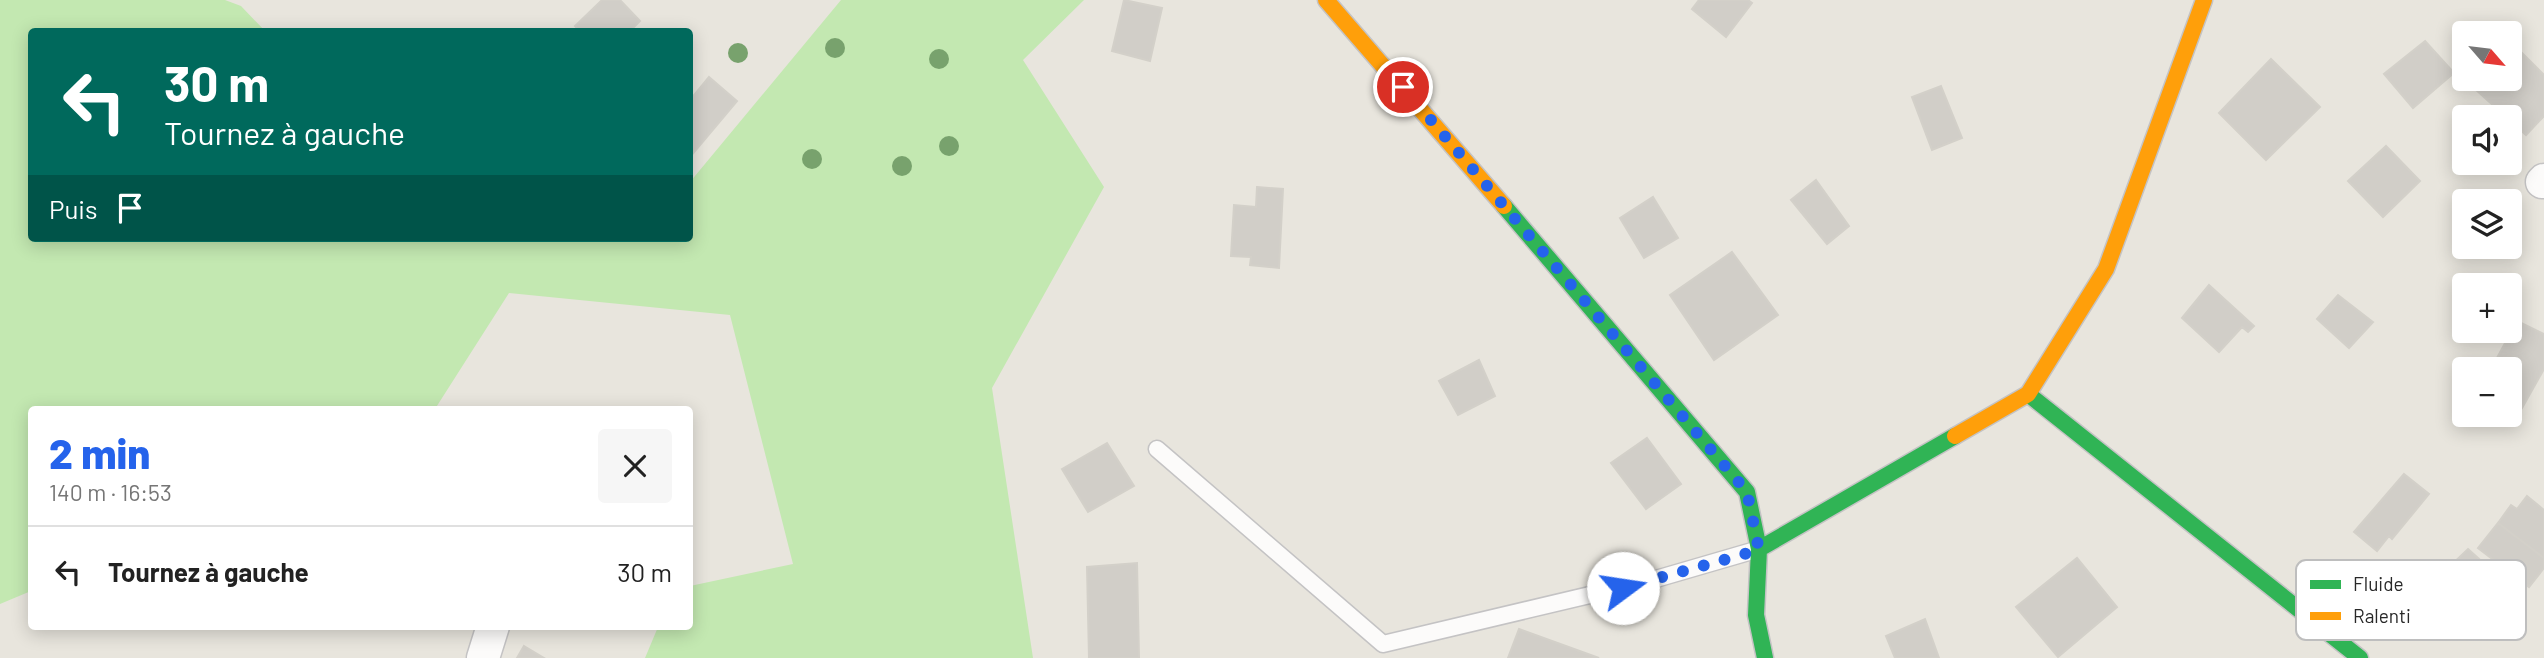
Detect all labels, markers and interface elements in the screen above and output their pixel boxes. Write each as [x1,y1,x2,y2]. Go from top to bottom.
north arrow [2452,21,2522,91]
map controls [2452,21,2522,427]
text: 30 m [164,53,269,112]
icon: left [49,56,140,147]
pin [1373,57,1433,117]
icon: arrive [1384,68,1422,106]
button: sound [2452,105,2522,175]
text: Tournez à gauche [164,113,405,151]
icon: arrive [111,189,149,227]
button: layers [2452,189,2522,259]
text: Puis [49,193,97,224]
button: + [2452,273,2522,343]
button: − [2452,357,2522,427]
text: 2 min [49,427,150,477]
button: close [598,429,672,503]
text: 140 m · 16:53 [49,478,172,506]
position arrow [1586,551,1660,625]
icon: left [49,553,87,591]
text: Tournez à gauche [108,556,309,587]
text: 30 m [617,556,672,587]
legend [2296,560,2526,640]
text: Fluide [2353,572,2404,595]
text: Ralenti [2353,604,2411,627]

